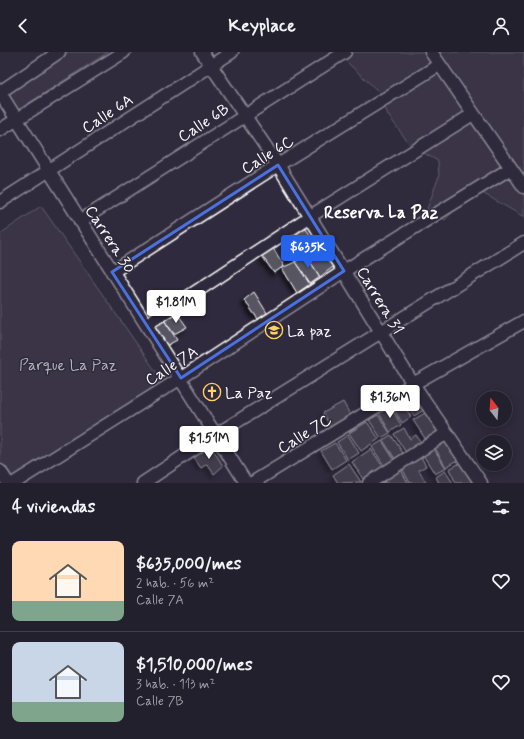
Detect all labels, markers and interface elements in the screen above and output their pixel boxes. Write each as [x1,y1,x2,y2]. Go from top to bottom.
text: Keyplace [228,14,296,38]
icon: back [12,15,34,37]
icon: person [490,15,512,37]
street label: Calle 6A [78,90,138,139]
street label: Calle 6B [174,99,233,148]
street label: Calle 6C [238,131,298,180]
street label: Carrera 30 [80,202,140,278]
district label: Reserva La Paz [324,202,439,224]
pin: $635K [280,235,336,269]
text: $635K [290,239,326,256]
street label: Carrera 31 [351,263,408,338]
pin: $1.81M [143,290,209,324]
text: $1.81M [156,294,196,311]
school or university icon: La paz [264,320,284,340]
place label: La paz [287,321,332,342]
street label: Calle 7A [141,341,202,391]
park label: Parque La Paz [19,355,117,376]
church icon: La Paz [202,382,222,402]
place label: La Paz [225,383,273,404]
pin: $1.36M [357,385,423,419]
text: $1.36M [370,389,410,406]
north arrow [476,391,512,427]
map controls [476,391,512,471]
street label: Calle 7C [274,410,336,459]
pin: $1.51M [176,426,242,460]
text: $1.51M [189,430,229,447]
button: layers [476,435,512,471]
text: 4 viviendas [12,496,95,518]
icon: filters [490,496,512,518]
text: $635,000/mes [136,553,241,575]
icon: home [44,557,92,605]
icon: heart [490,570,512,592]
text: 2 hab. · 56 m² [136,575,214,592]
text: Calle 7A [136,592,184,609]
text: $1,510,000/mes [136,654,252,676]
icon: home [44,658,92,706]
icon: heart [490,671,512,693]
text: 3 hab. · 113 m² [136,676,215,693]
text: Calle 7B [136,693,184,710]

